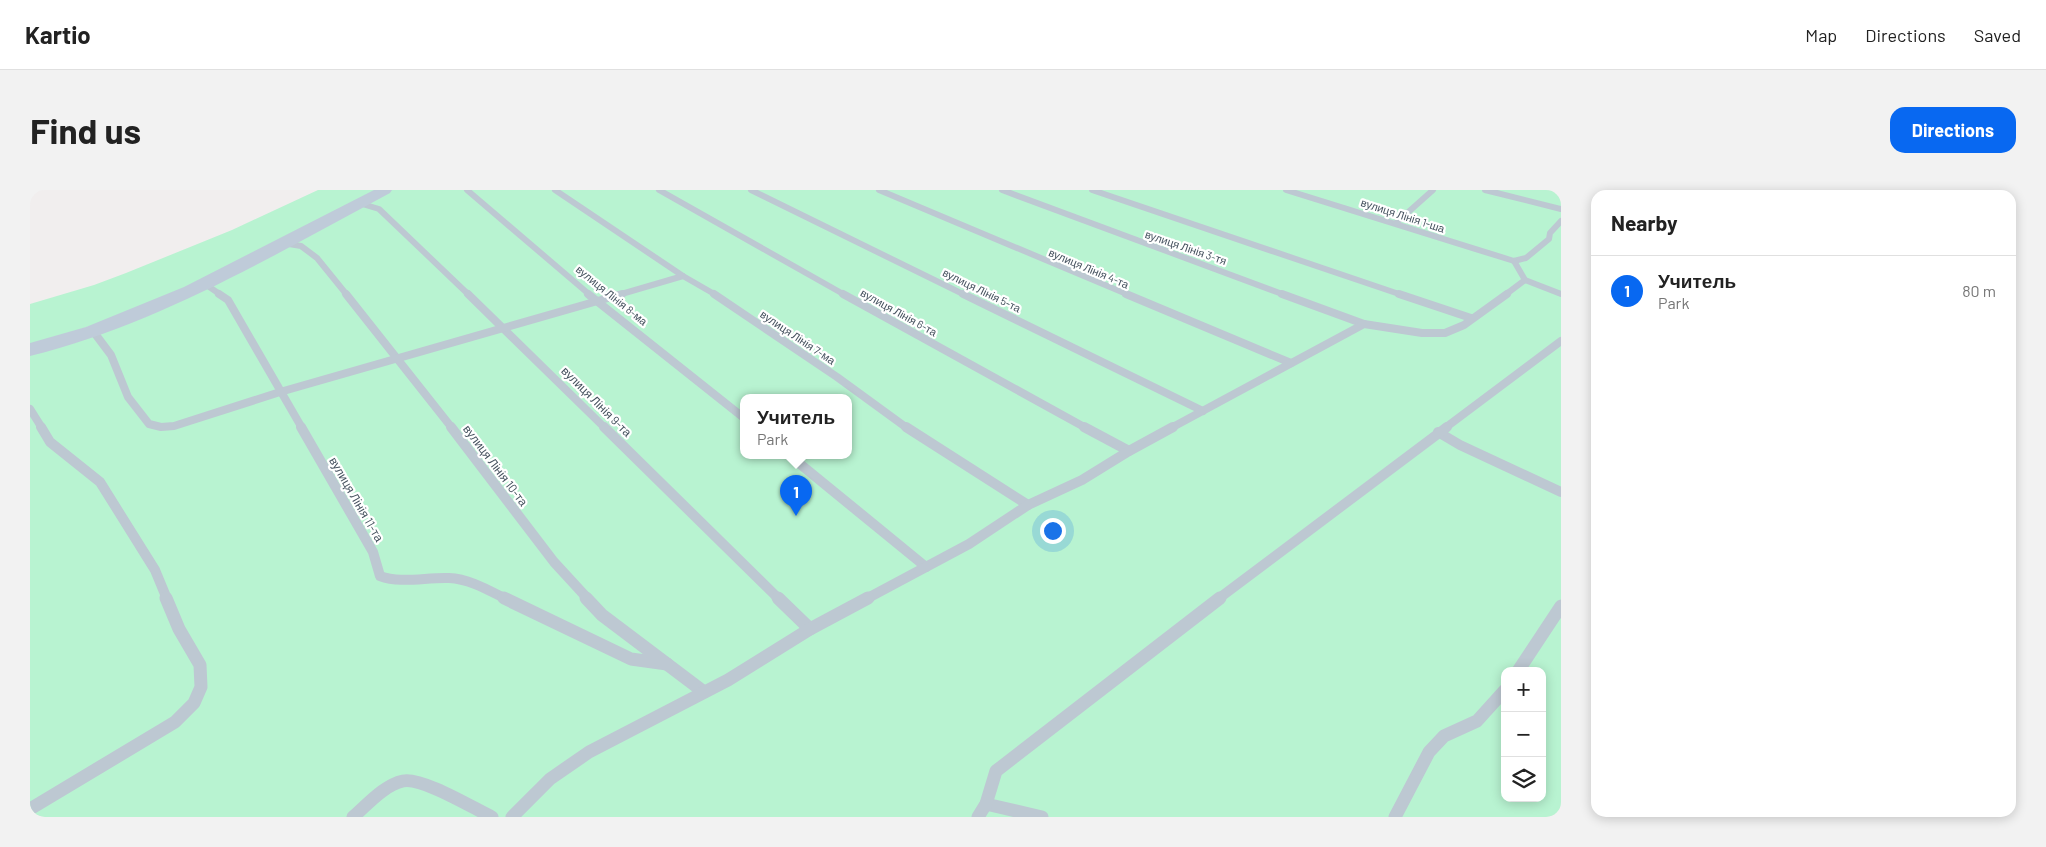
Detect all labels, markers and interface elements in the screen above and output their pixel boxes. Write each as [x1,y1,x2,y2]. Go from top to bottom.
text: Kartio [25,20,91,49]
text: Map [1805,24,1837,46]
text: Directions [1865,24,1946,46]
text: Saved [1974,24,2021,46]
button: Directions [1890,107,2016,153]
text: Find us [30,109,141,151]
street label: вулиця Лінія 1-ша [1359,195,1447,235]
text: Nearby [1611,210,1677,235]
street label: вулиця Лінія 3-тя [1144,227,1228,267]
street label: вулиця Лінія 4-та [1047,245,1132,291]
street label: вулиця Лінія 8-ма [574,262,651,328]
street label: вулиця Лінія 5-та [941,265,1024,315]
text: Учитель [1658,269,1736,292]
text: 1 [1624,281,1630,300]
text: 80 m [1962,281,1996,300]
street label: вулиця Лінія 6-та [859,286,940,339]
text: Park [1658,293,1689,312]
street label: вулиця Лінія 7-ма [758,307,839,367]
street label: вулиця Лінія 9-та [558,363,635,440]
popup [740,394,852,459]
text: Учитель [757,405,835,428]
street label: вулиця Лінія 10-та [460,422,531,509]
text: Park [757,429,788,448]
street label: вулиця Лінія 11-та [326,454,387,545]
pin: 1 [780,475,812,516]
your location [1040,518,1066,544]
map controls [1501,667,1546,802]
button: + [1501,667,1546,712]
button: − [1501,712,1546,757]
button: layers [1501,757,1546,802]

